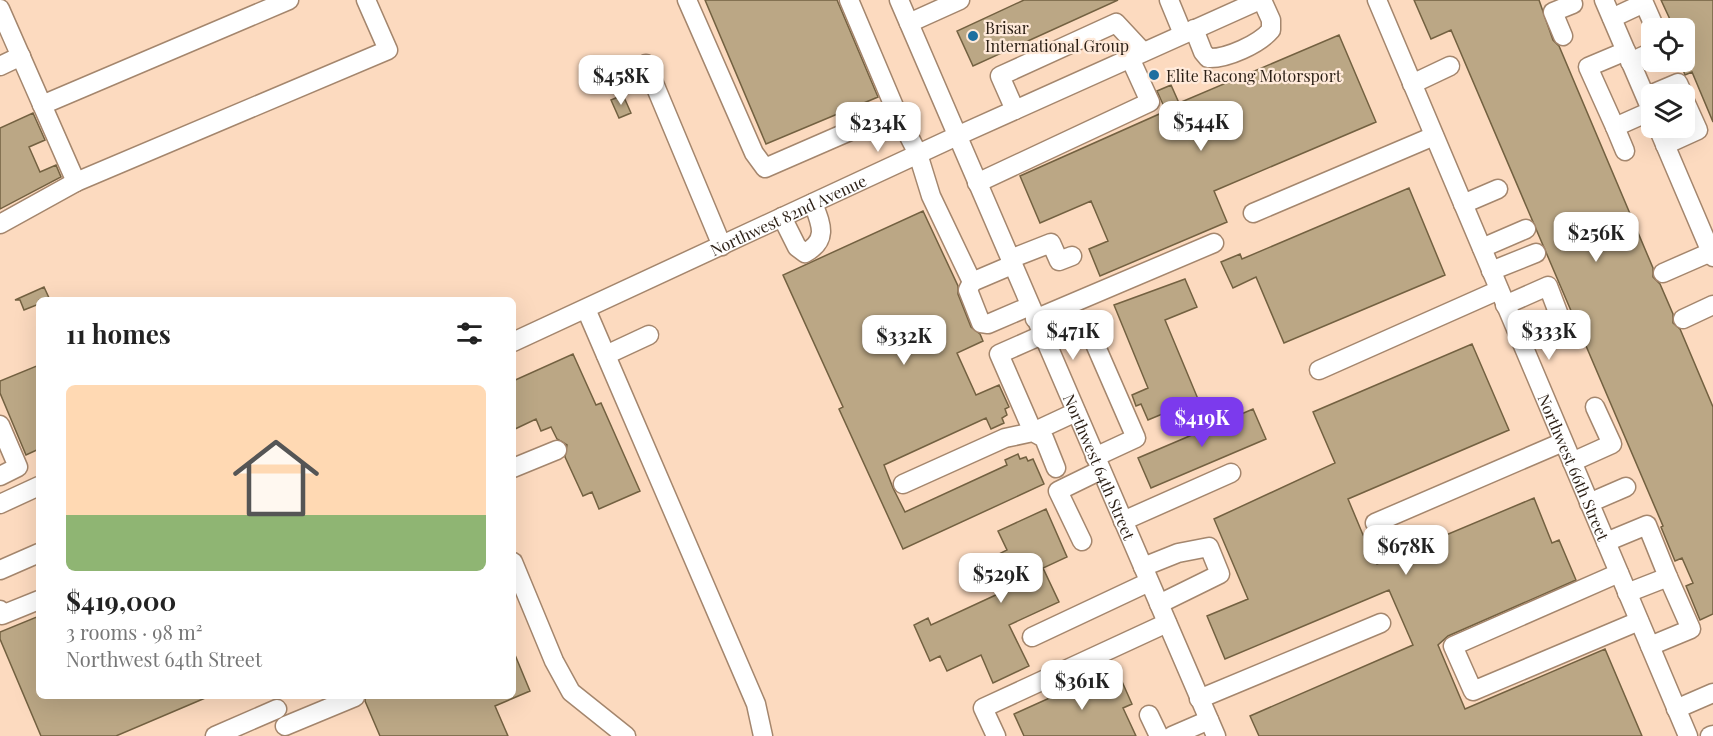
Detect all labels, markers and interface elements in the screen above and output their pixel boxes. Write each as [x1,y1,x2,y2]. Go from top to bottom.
place label: Brisar International Group [985,17,1129,56]
map controls [1641,18,1695,138]
button: locate [1641,18,1695,72]
marker: Brisar International Group [966,29,980,43]
pin: $458K [579,55,663,106]
text: $458K [593,61,649,88]
place label: Elite Racong Motorsport [1166,65,1342,86]
marker: Elite Racong Motorsport [1147,68,1161,82]
button: layers [1641,84,1695,138]
pin: $544K [1159,101,1243,152]
pin: $234K [836,102,920,153]
text: $544K [1173,107,1229,134]
text: $234K [850,108,906,135]
street label: Northwest 82nd Avenue [706,169,869,260]
pin: $256K [1554,212,1638,263]
text: $256K [1568,218,1624,245]
pin: $471K [1031,310,1115,361]
pin: $333K [1507,310,1591,361]
pin: $332K [862,315,946,366]
text: 11 homes [66,316,171,351]
text: $471K [1047,316,1099,343]
text: $333K [1522,316,1576,343]
icon: filters [453,317,486,350]
text: $332K [876,321,932,348]
street label: Northwest 64th Street [1059,390,1141,543]
street label: Northwest 66th Street [1534,390,1615,544]
pin: $419K [1160,397,1244,448]
text: $419K [1174,403,1230,430]
icon: home [222,424,330,532]
pin: $678K [1364,525,1448,576]
text: $678K [1377,531,1435,558]
pin: $529K [959,553,1043,604]
text: $529K [973,559,1029,586]
text: $419,000 [66,583,176,618]
text: 3 rooms · 98 m² [66,618,202,645]
text: Northwest 64th Street [66,645,262,672]
pin: $361K [1040,660,1124,711]
text: $361K [1055,666,1109,693]

